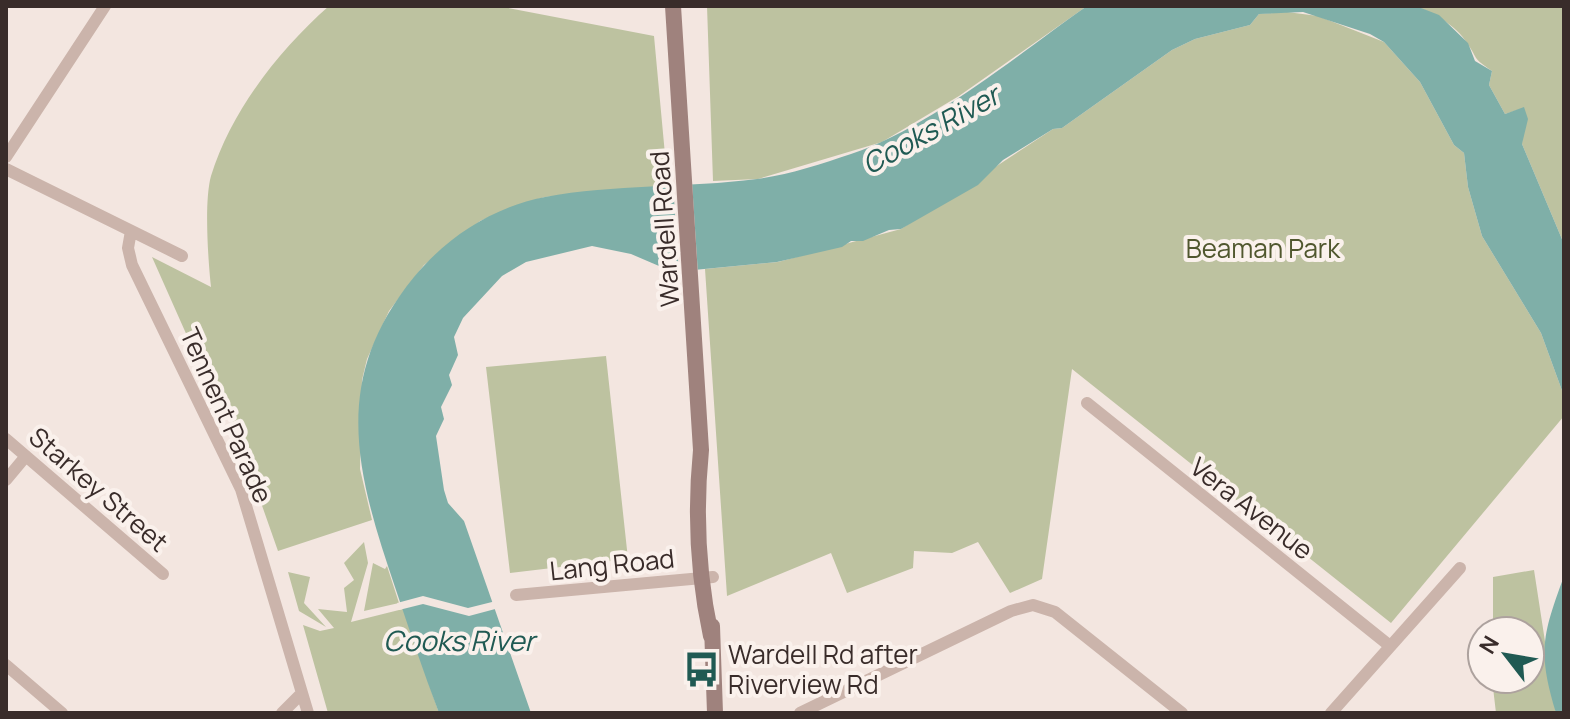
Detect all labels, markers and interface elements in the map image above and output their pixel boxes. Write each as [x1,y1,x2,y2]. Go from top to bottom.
water label: Cooks River [855,74,1009,182]
street label: Wardell Road [641,150,687,308]
park label: Beaman Park [1186,230,1341,266]
street label: Tennent Parade [172,322,282,508]
street label: Starkey Street [22,419,176,559]
street label: Vera Avenue [1183,449,1321,567]
street label: Lang Road [548,540,676,588]
north arrow [1466,615,1546,695]
water label: Cooks River [383,621,539,659]
text: N [1472,630,1506,659]
place label: Wardell Rd after Riverview Rd [728,636,918,702]
bus stop icon: Wardell Rd after Riverview Rd [683,650,721,688]

